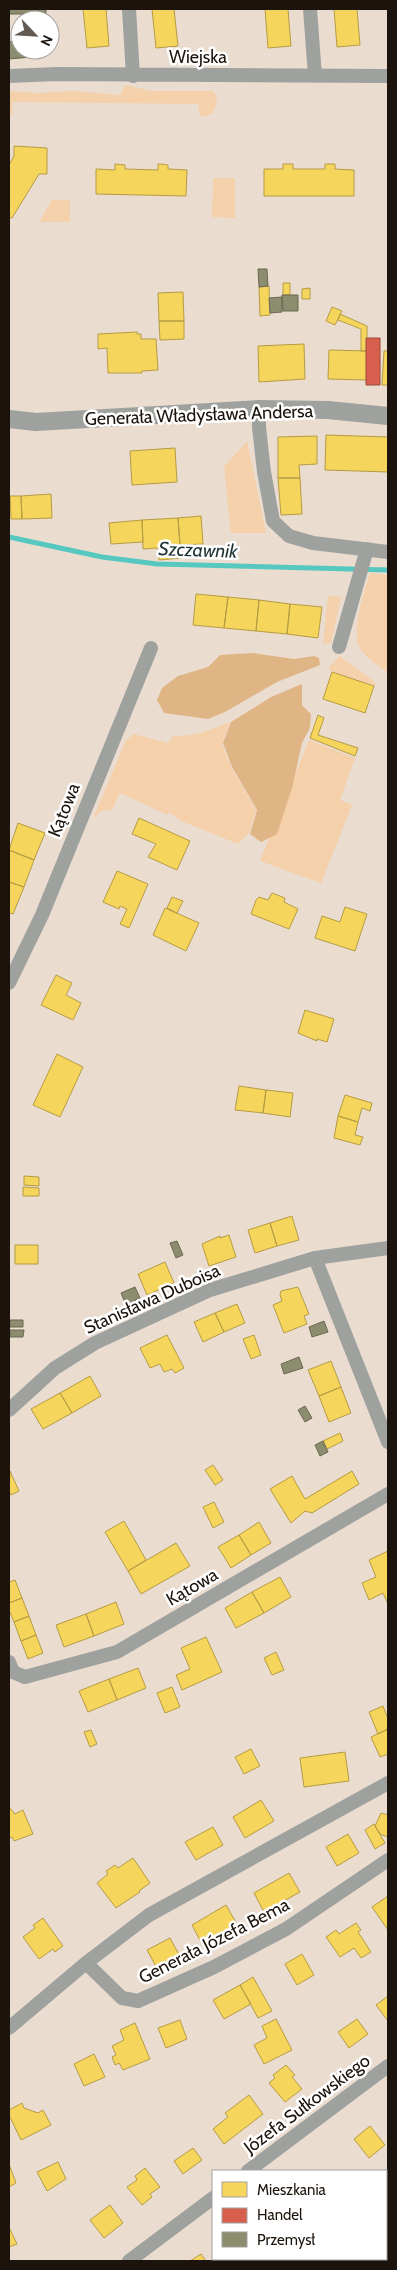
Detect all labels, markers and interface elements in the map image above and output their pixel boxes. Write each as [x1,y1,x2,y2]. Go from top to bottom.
north arrow [10,10,60,60]
text: N [37,32,57,49]
street label: Wiejska [169,46,227,68]
street label: Generała Władysława Andersa [84,400,314,430]
water label: Szczawnik [158,537,239,563]
street label: Kątowa [43,779,85,840]
street label: Stanisława Duboisa [80,1259,224,1339]
street label: Kątowa [162,1563,222,1611]
street label: Generała Józefa Bema [135,1893,293,1989]
street label: Józefa Sułkowskiego [239,2049,374,2159]
legend [212,2170,387,2260]
text: Mieszkania [257,2181,327,2199]
text: Handel [257,2206,303,2224]
text: Przemysł [257,2231,315,2249]

